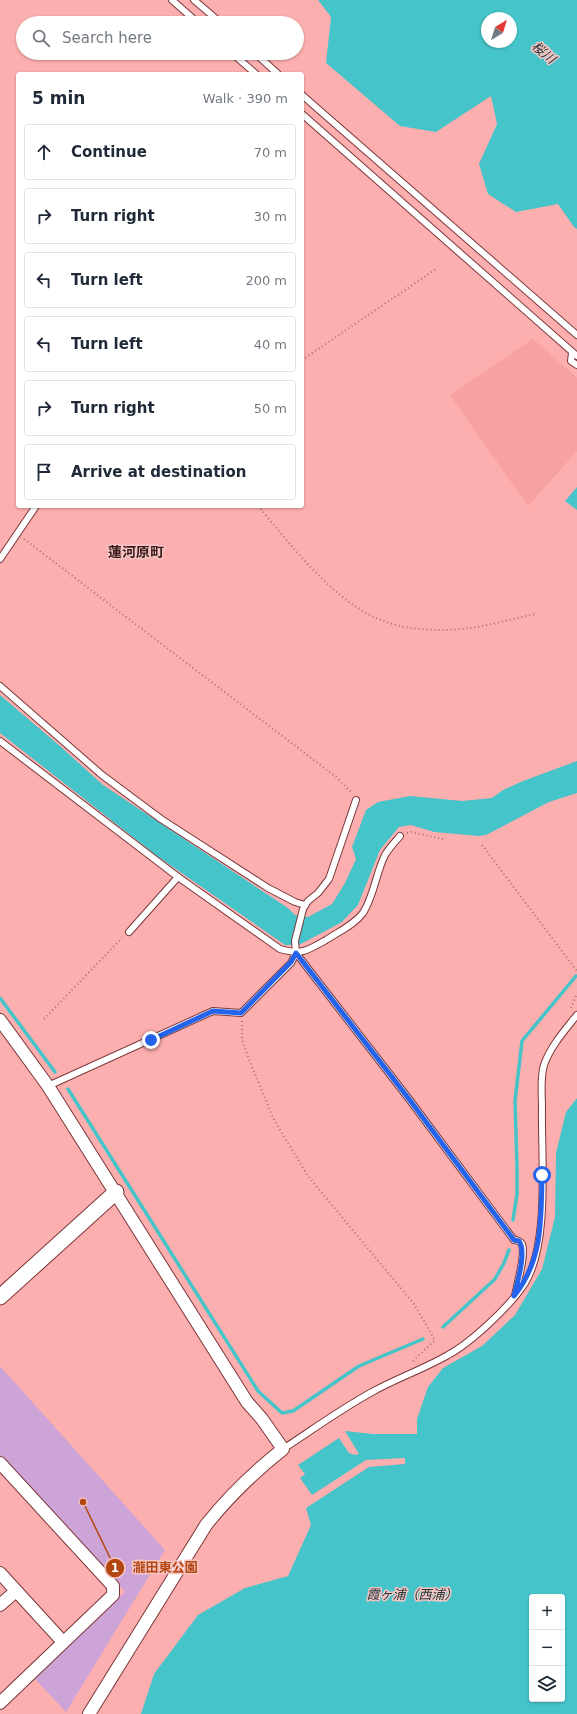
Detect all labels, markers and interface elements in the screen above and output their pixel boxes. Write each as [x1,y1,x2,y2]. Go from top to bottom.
north arrow [481,12,517,48]
search box [16,16,304,60]
icon: search [30,27,52,49]
text: Search here [62,29,152,47]
water label: 桜川 [529,38,560,68]
text: 5 min [32,88,85,108]
text: Walk · 390 m [203,91,288,106]
icon: ahead [33,141,55,163]
text: Continue [71,143,147,161]
text: 70 m [254,145,287,160]
icon: right [33,205,55,227]
text: Turn right [71,207,155,225]
text: 30 m [254,209,287,224]
icon: left [33,269,55,291]
text: Turn left [71,271,143,289]
text: 200 m [245,273,287,288]
icon: left [33,333,55,355]
text: Turn left [71,335,143,353]
text: 40 m [254,337,287,352]
icon: right [33,397,55,419]
text: Turn right [71,399,155,417]
text: 50 m [254,401,287,416]
icon: arrive [33,461,55,483]
text: Arrive at destination [71,463,246,481]
district label: 蓮河原町 [108,544,164,560]
route end [142,1031,160,1049]
route start [533,1166,551,1184]
callout: 瀧田東公園 [105,1555,206,1580]
text: 瀧田東公園 [132,1560,198,1575]
text: 1 [111,1561,119,1575]
water label: 霞ヶ浦（西浦） [366,1587,458,1602]
map controls [529,1594,565,1702]
button: + [529,1594,565,1630]
button: − [529,1630,565,1666]
button: layers [529,1666,565,1702]

